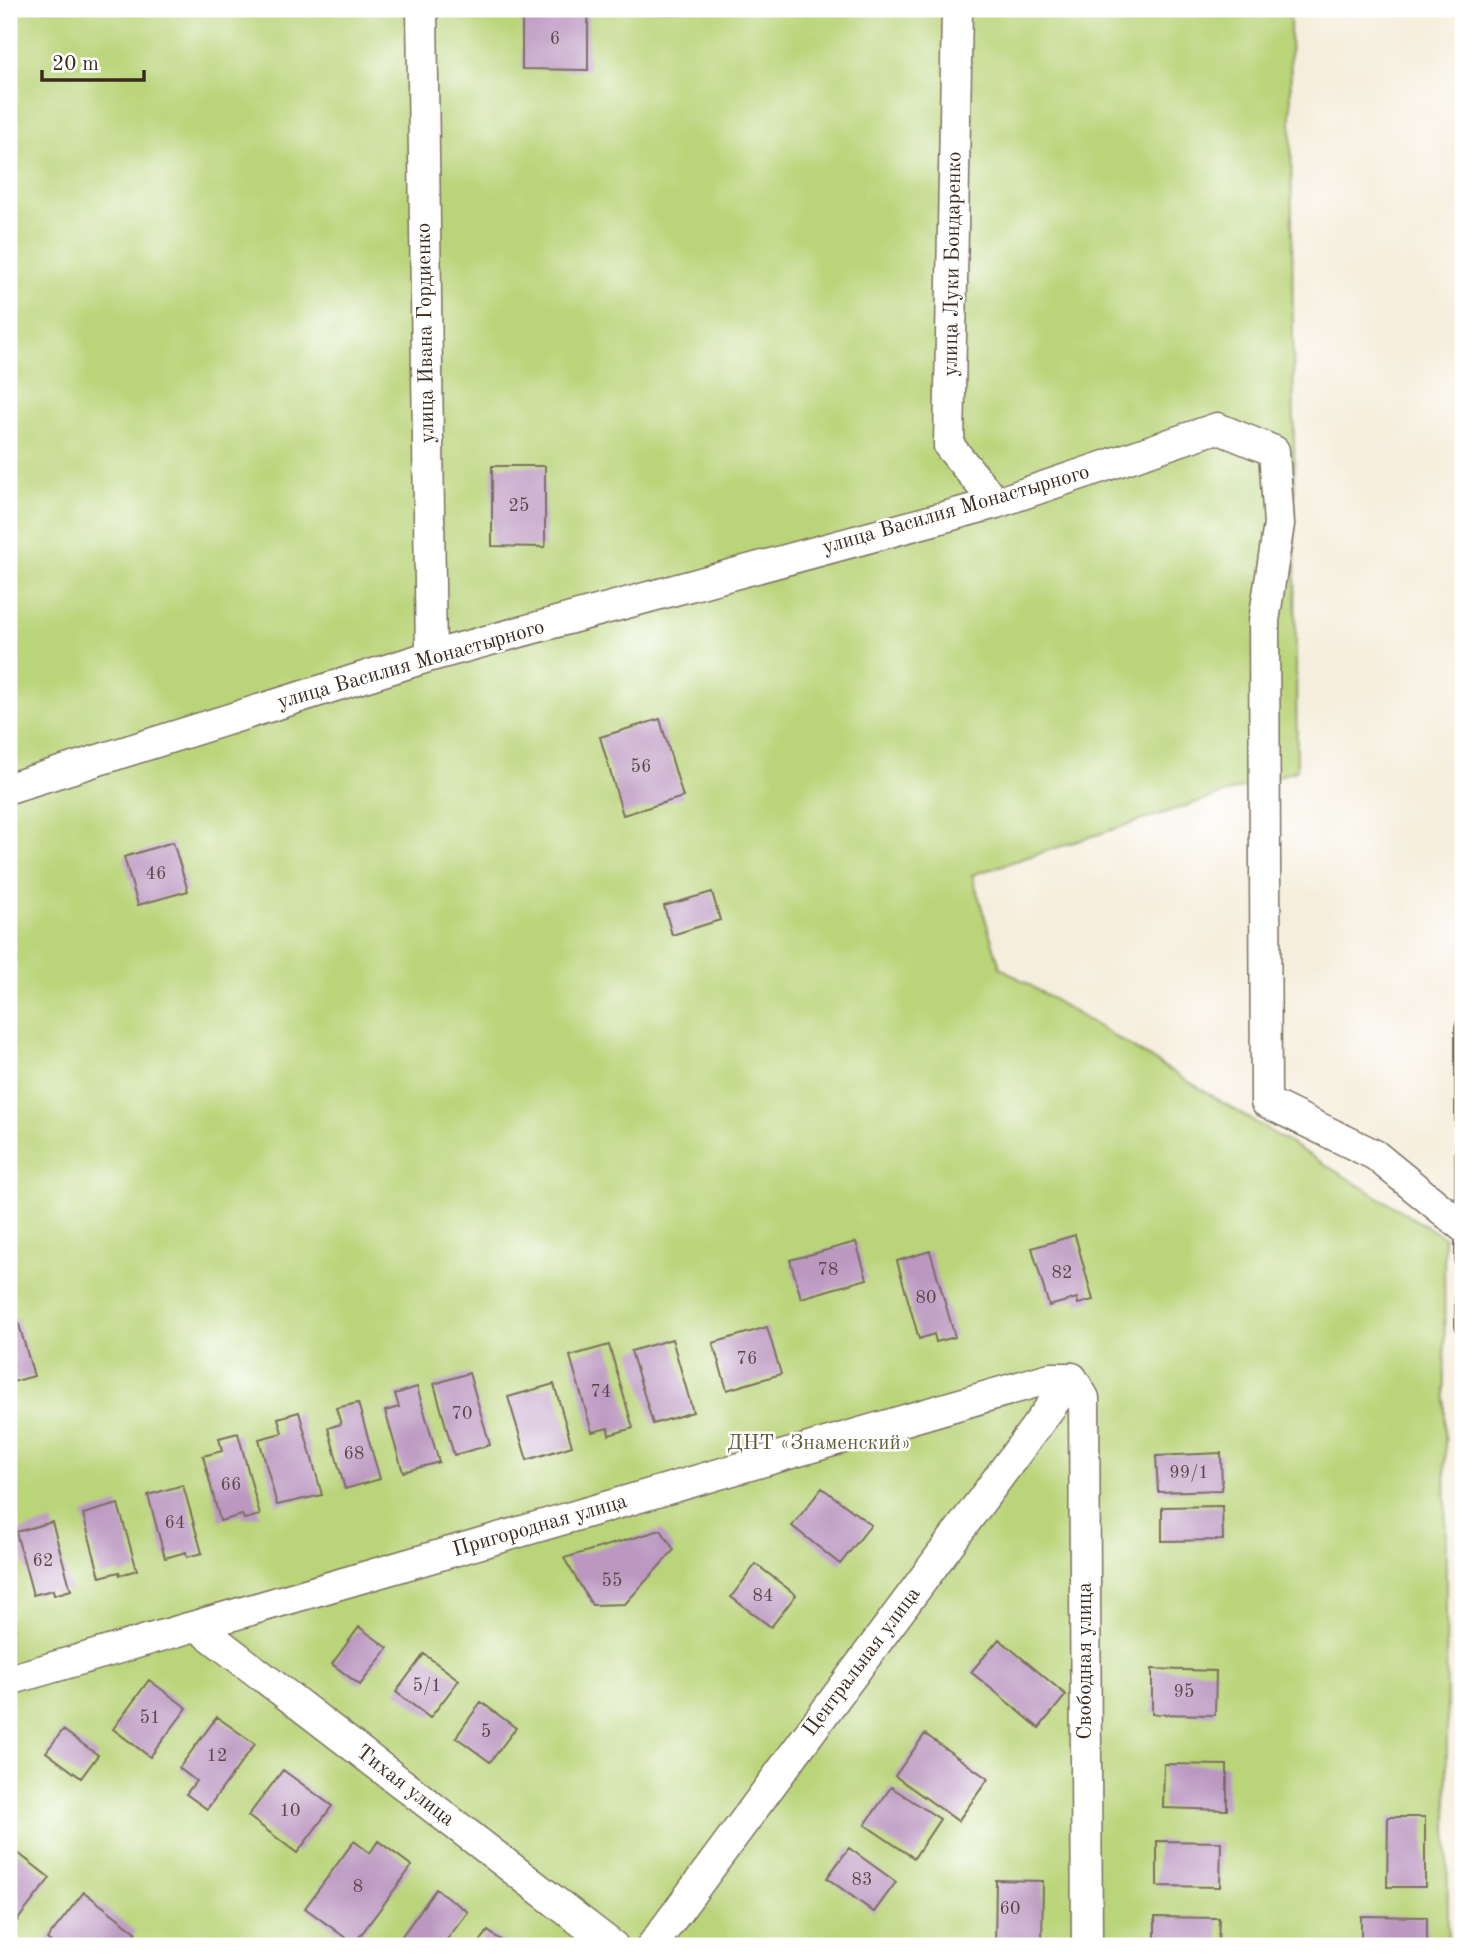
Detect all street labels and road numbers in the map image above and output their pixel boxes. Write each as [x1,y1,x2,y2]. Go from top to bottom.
street label: улица Луки Бондаренко [941,151,965,377]
street label: улица Ивана Гордиенко [414,223,438,443]
street label: улица Василия Монастырного [820,462,1092,558]
street label: улица Василия Монастырного [275,617,547,713]
street label: Пригородная улица [450,1491,630,1561]
street label: Свободная улица [1075,1582,1096,1740]
street label: Центральная улица [799,1583,925,1741]
street label: Тихая улица [352,1741,458,1831]

